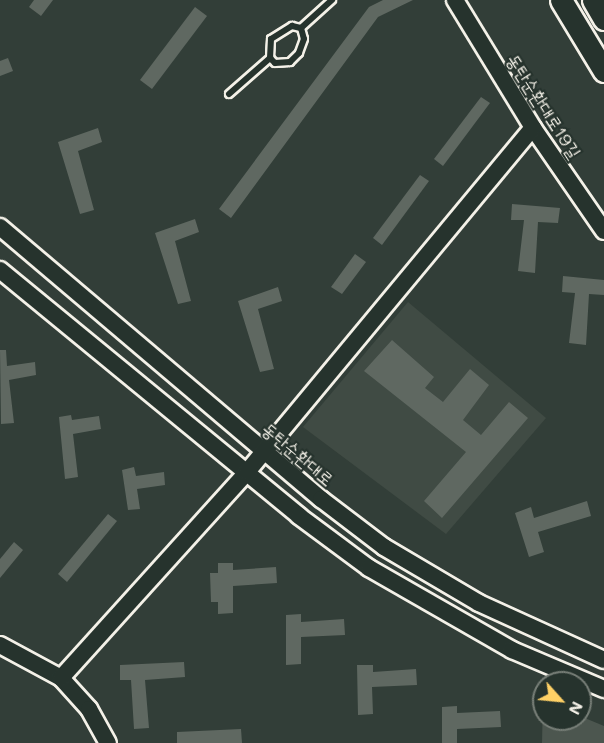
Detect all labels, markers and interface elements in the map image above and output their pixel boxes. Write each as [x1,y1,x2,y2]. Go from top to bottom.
street label: 동탄순환대로19길 [502,50,586,162]
street label: 동탄순환대로 [258,418,338,490]
north arrow [532,671,592,731]
text: N [565,698,589,719]

